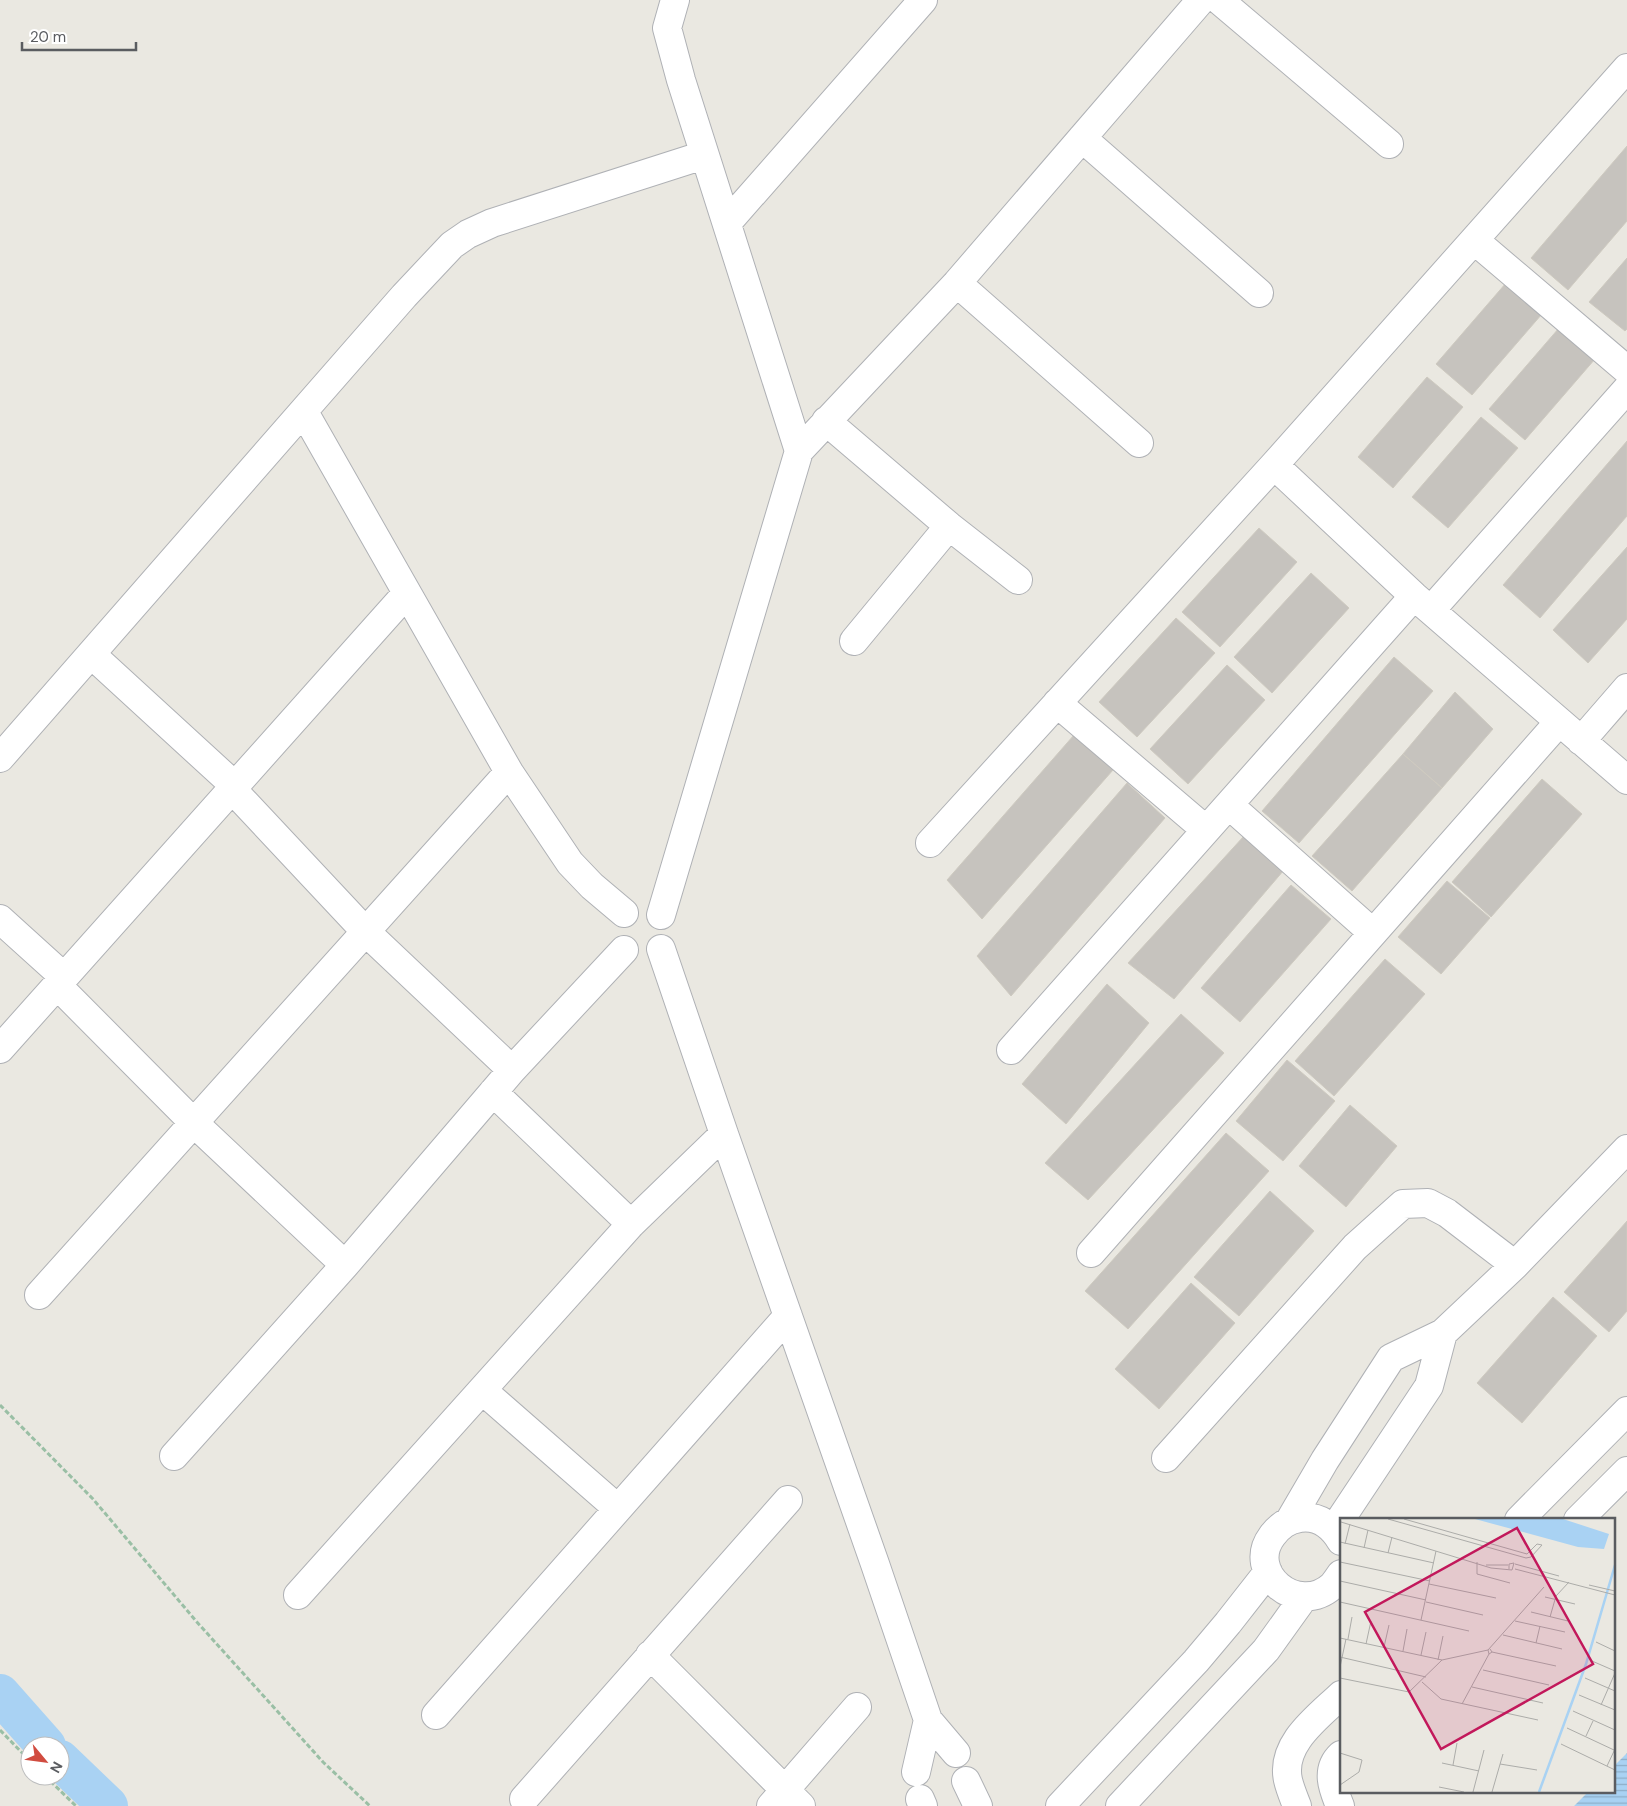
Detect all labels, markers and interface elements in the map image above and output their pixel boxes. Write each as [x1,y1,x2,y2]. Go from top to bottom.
scale bar [22,20,136,52]
text: 20 m [30,27,66,47]
inset map [1340,1518,1614,1794]
north arrow [20,1736,70,1786]
text: N [46,1758,67,1776]

